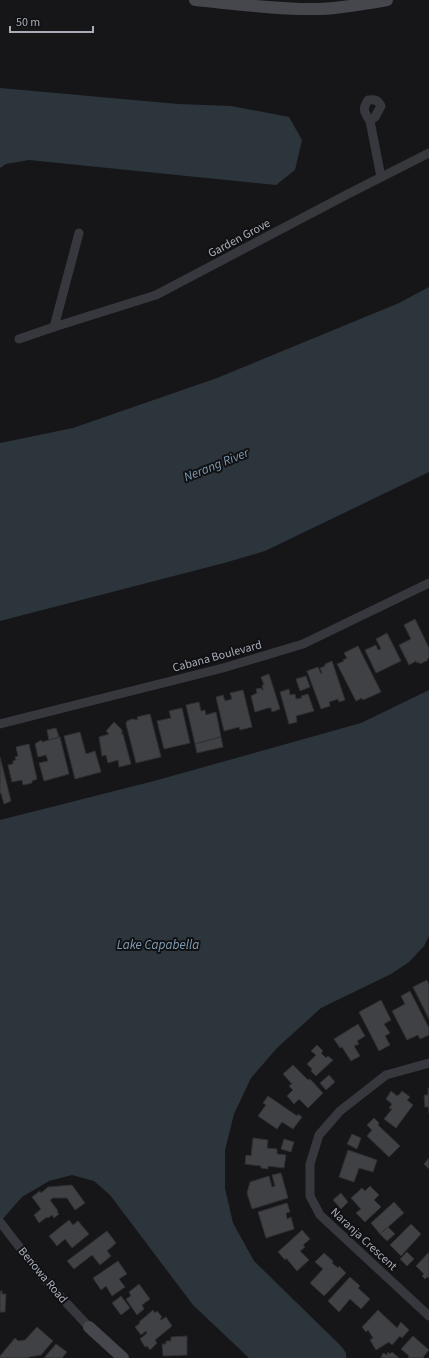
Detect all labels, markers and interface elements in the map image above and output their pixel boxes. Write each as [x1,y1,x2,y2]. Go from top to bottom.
scale bar [10,8,93,34]
text: 50 m [16,14,40,31]
street label: Garden Grove [205,215,274,262]
water label: Nerang River [181,444,252,486]
street label: Cabana Boulevard [171,636,264,677]
water label: Lake Capabella [117,936,199,954]
street label: Naranja Crescent [327,1204,401,1275]
street label: Benowa Road [14,1244,71,1307]

